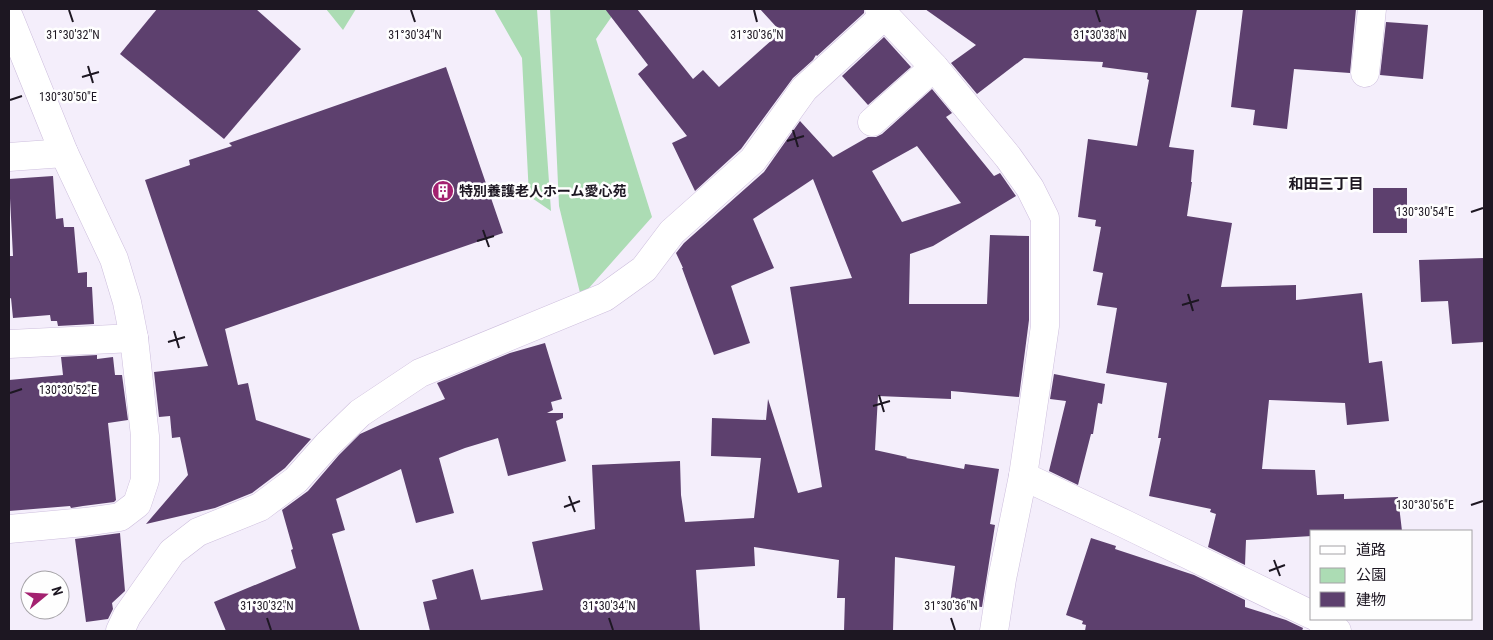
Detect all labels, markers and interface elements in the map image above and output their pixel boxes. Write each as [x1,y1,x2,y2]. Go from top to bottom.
text: 31°30'32"N [46,28,100,42]
text: 31°30'34"N [388,28,442,42]
text: 31°30'36"N [730,28,784,42]
text: 31°30'38"N [1073,28,1127,42]
text: 130°30'50"E [39,90,97,104]
district label: 和田三丁目 [1288,175,1364,193]
building icon: 特別養護老人ホーム愛心苑 [431,179,455,203]
place label: 特別養護老人ホーム愛心苑 [459,183,627,199]
text: 130°30'54"E [1396,205,1454,219]
text: 130°30'52"E [39,383,97,397]
text: 130°30'56"E [1396,498,1454,512]
legend [1310,530,1473,620]
text: 道路 [1356,541,1386,559]
text: 公園 [1356,566,1386,584]
north arrow [20,570,70,620]
text: N [48,584,66,598]
text: 建物 [1356,591,1386,609]
text: 31°30'32"N [240,599,294,613]
text: 31°30'34"N [582,599,636,613]
text: 31°30'36"N [924,599,978,613]

